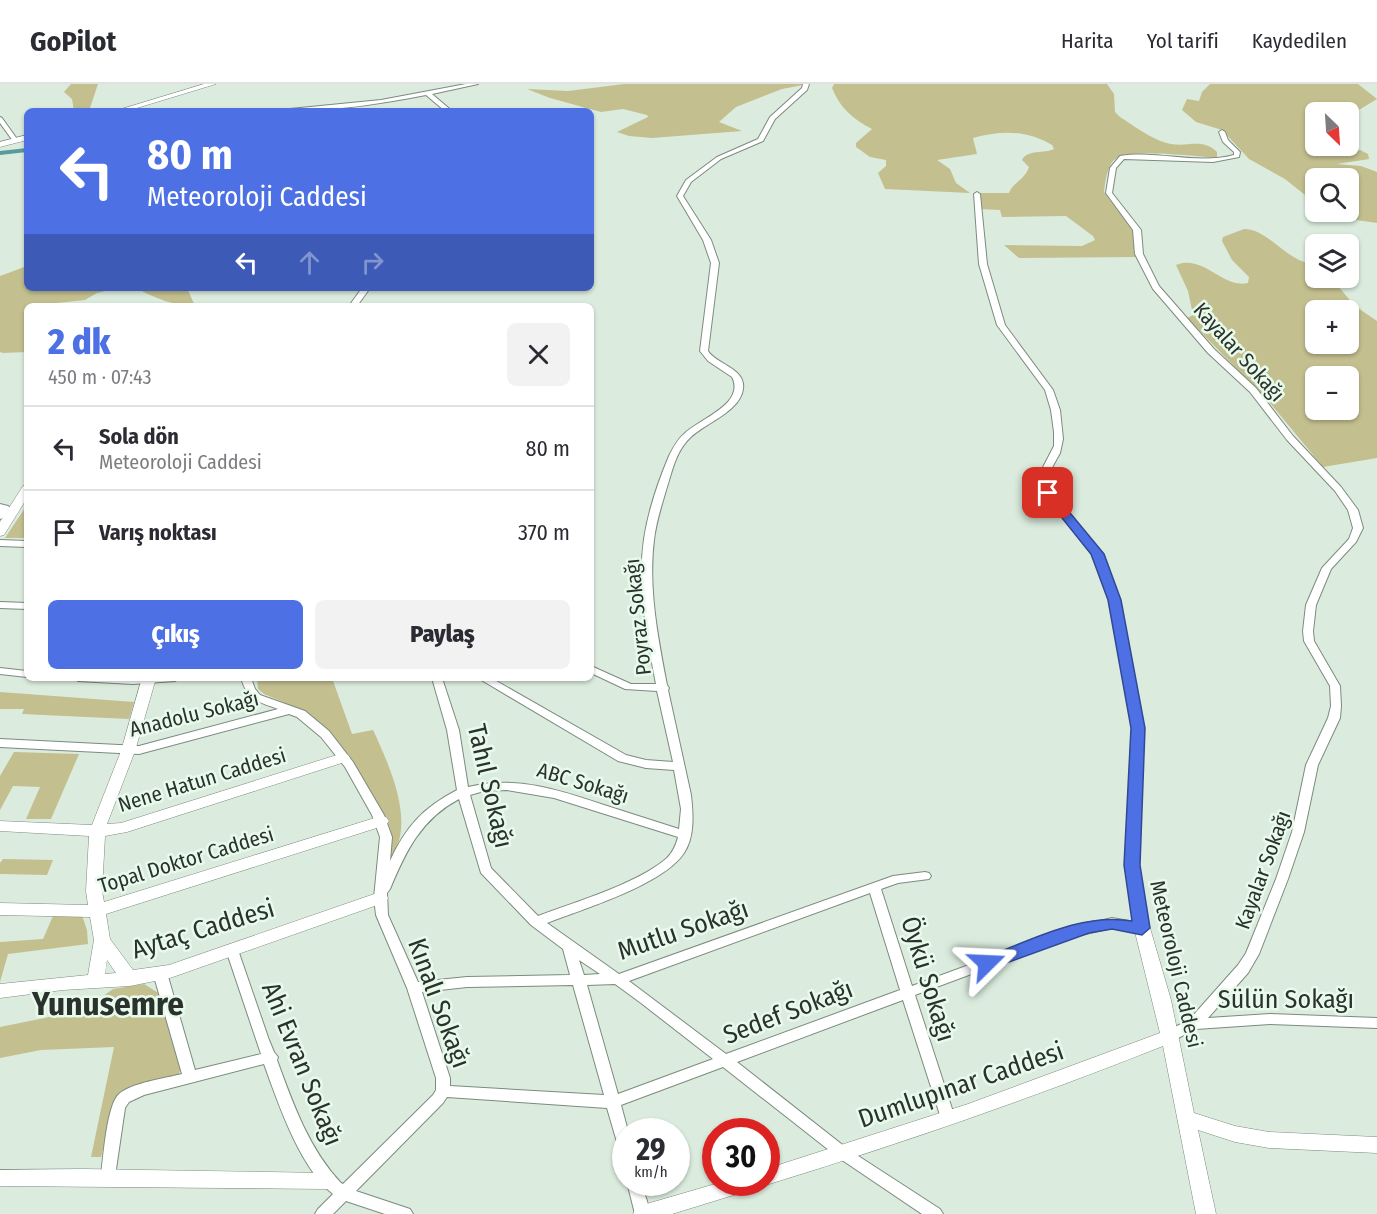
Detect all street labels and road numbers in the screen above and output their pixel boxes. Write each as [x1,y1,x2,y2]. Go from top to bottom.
street label: Kayalar Sokağı [1188,297,1290,407]
street label: Poyraz Sokağı [619,557,657,677]
street label: Anadolu Sokağı [127,685,261,743]
street label: Tahıl Sokağı [461,721,519,851]
street label: Nene Hatun Caddesi [115,742,289,818]
street label: ABC Sokağı [534,757,632,809]
street label: Kayalar Sokağı [1230,807,1296,933]
street label: Topal Doktor Caddesi [95,821,277,899]
street label: Meteoroloji Caddesi [1144,878,1208,1050]
street label: Aytaç Caddesi [128,893,278,965]
street label: Mutlu Sokağı [613,893,753,967]
street label: Öykü Sokağı [894,913,962,1045]
street label: Kınalı Sokağı [401,934,477,1072]
street label: Sedef Sokağı [719,973,857,1051]
street label: Ahi Evran Sokağı [255,978,349,1150]
street label: Sülün Sokağı [1218,984,1354,1015]
street label: Dumlupınar Caddesi [854,1035,1068,1135]

